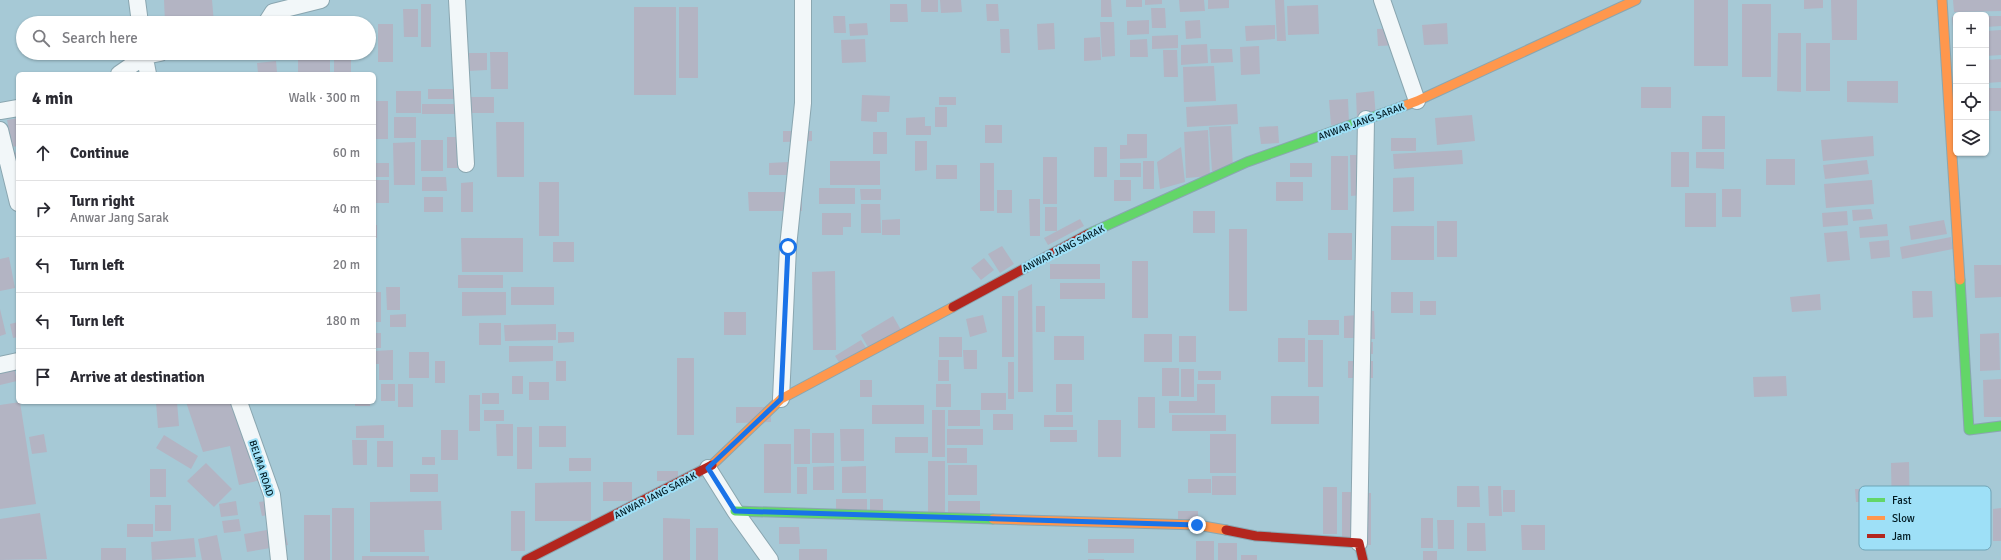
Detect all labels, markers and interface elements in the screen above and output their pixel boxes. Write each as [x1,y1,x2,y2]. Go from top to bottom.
map controls [1953,12,1989,156]
button: + [1953,12,1989,48]
search box [16,16,376,60]
icon: search [30,27,52,49]
text: Search here [62,29,138,47]
button: − [1953,48,1989,84]
button: locate [1953,84,1989,120]
text: 4 min [32,88,73,109]
text: Walk · 300 m [289,90,360,106]
street label: ANWAR JANG SARAK [1317,101,1406,143]
button: layers [1953,120,1989,156]
icon: ahead [32,142,54,164]
text: Continue [70,144,129,162]
text: 60 m [333,145,360,161]
text: Turn right [70,192,135,210]
icon: right [32,198,54,220]
text: 40 m [333,201,360,217]
text: Anwar Jang Sarak [70,210,169,226]
street label: ANWAR JANG SARAK [1020,223,1107,275]
route start [779,238,797,256]
icon: left [32,254,54,276]
text: Turn left [70,256,124,274]
text: 20 m [333,257,360,273]
icon: left [32,310,54,332]
text: Turn left [70,312,124,330]
text: 180 m [326,313,360,329]
icon: arrive [32,366,54,388]
text: Arrive at destination [70,368,205,386]
street label: BELMA ROAD [246,439,276,498]
street label: ANWAR JANG SARAK [612,470,699,522]
legend [1859,486,1991,550]
text: Fast [1892,494,1912,507]
text: Slow [1892,512,1915,525]
route end [1188,516,1206,534]
text: Jam [1892,530,1911,543]

